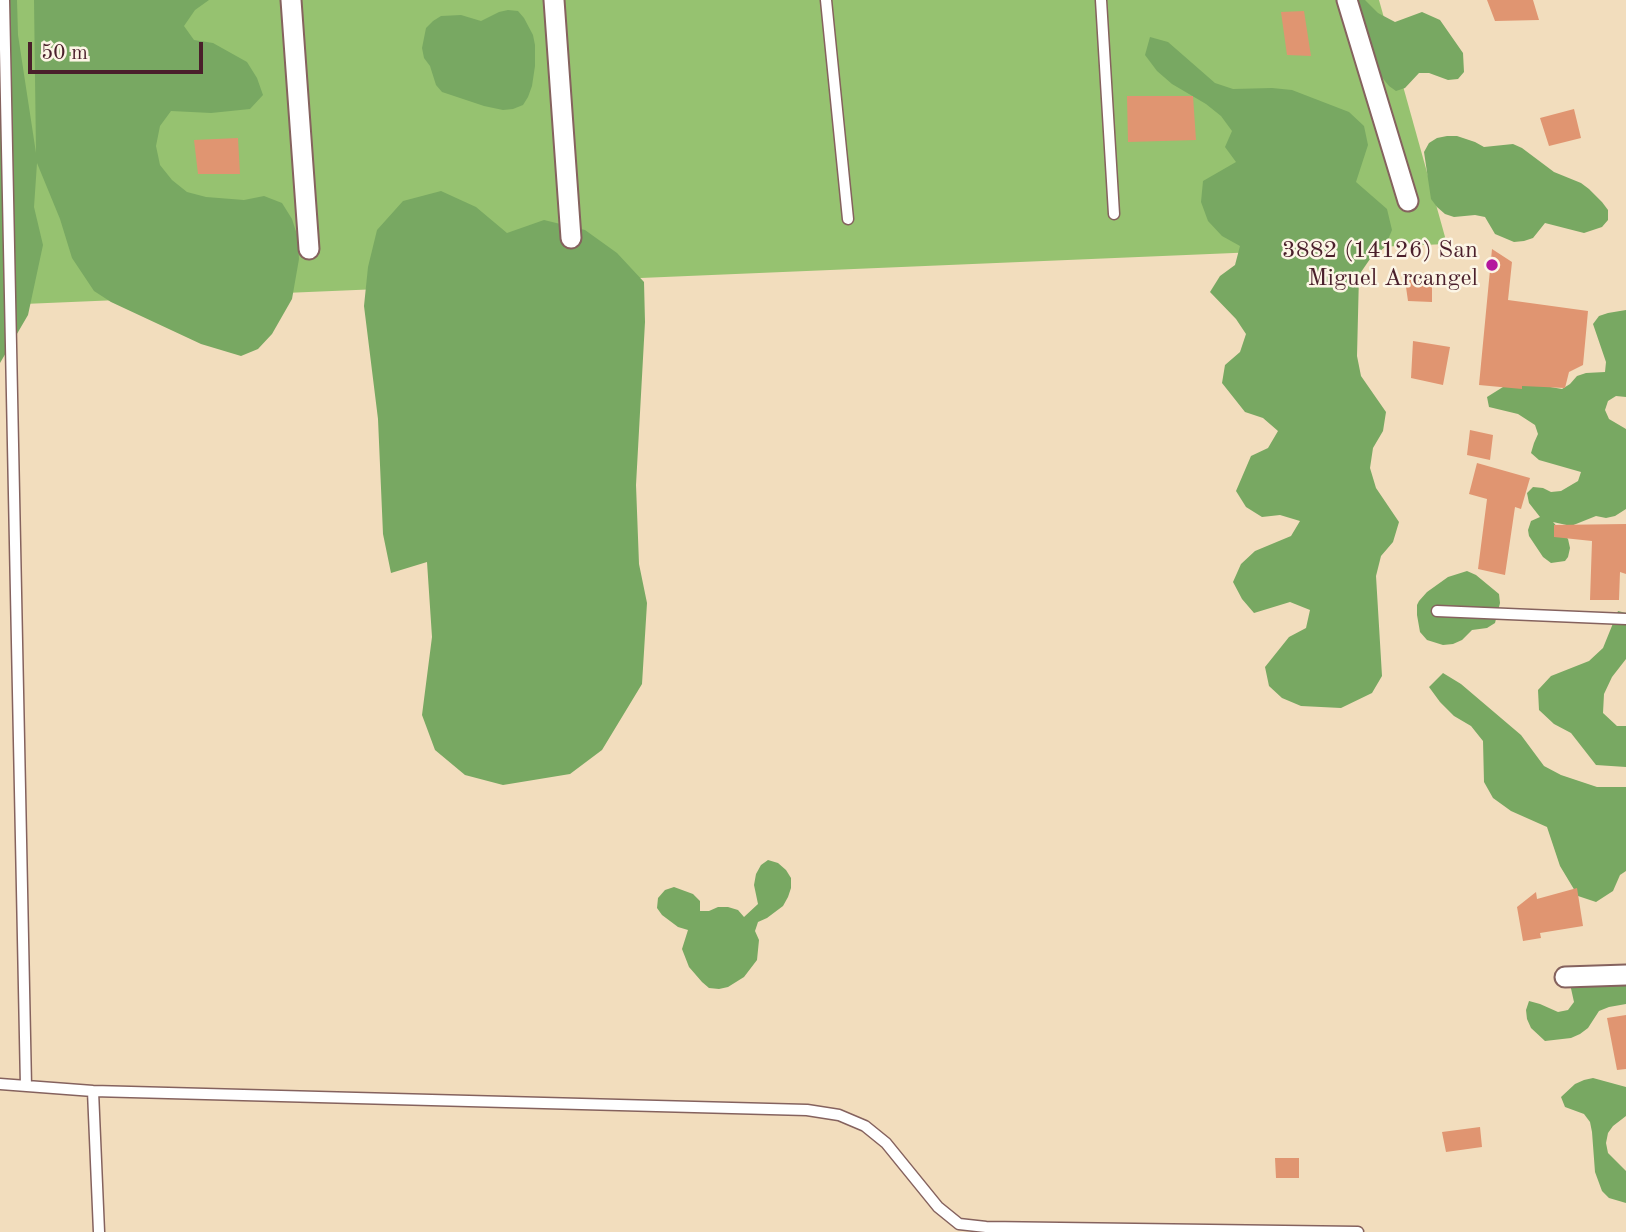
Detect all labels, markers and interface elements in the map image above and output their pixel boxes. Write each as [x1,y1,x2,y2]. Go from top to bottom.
scale bar [32,28,206,72]
text: 50 m [41,43,88,64]
place label: 3882 (14126) San Miguel Arcangel [1282,237,1478,293]
marker: 3882 (14126) San Miguel Arcangel [1484,257,1500,273]

